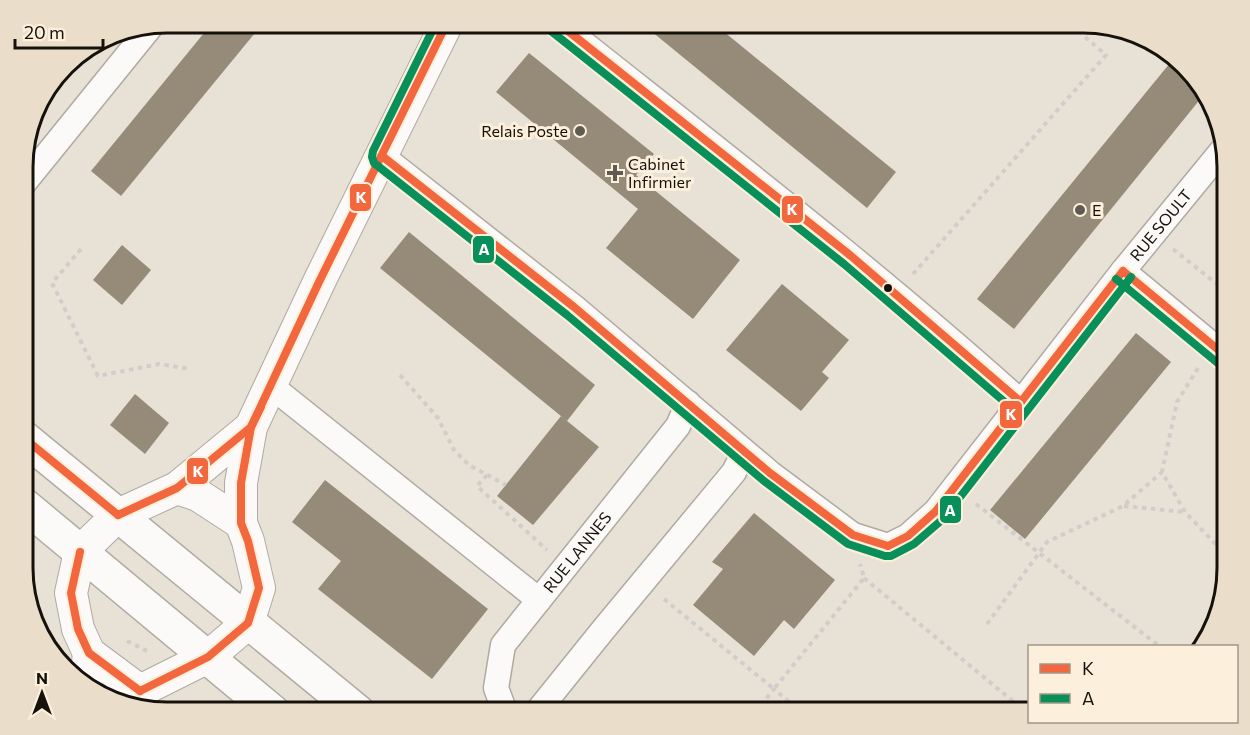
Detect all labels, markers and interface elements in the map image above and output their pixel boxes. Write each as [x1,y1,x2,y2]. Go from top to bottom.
scale bar [15,12,104,50]
text: 20 m [24,21,65,43]
place label: Relais Poste [481,121,568,140]
marker: Relais Poste [573,124,587,138]
place label: Cabinet Infirmier [628,154,692,191]
marker: Cabinet Infirmier [606,164,624,182]
line badge: K [349,183,372,212]
street label: RUE SOULT [1125,185,1195,264]
text: K [355,187,367,206]
line badge: K [781,195,804,224]
text: K [786,199,798,218]
place label: E [1092,200,1102,219]
marker: E [1073,203,1087,217]
line badge: A [472,235,495,264]
text: A [478,239,490,258]
unlabelled marker [882,282,894,294]
line badge: K [999,400,1023,429]
text: K [1005,404,1017,423]
line badge: K [186,457,209,485]
text: K [192,461,204,480]
line badge: A [939,495,962,524]
text: A [944,500,956,519]
street label: RUE LANNES [539,508,615,596]
legend [1028,645,1238,723]
text: K [1082,657,1094,679]
north arrow [12,663,72,723]
text: N [36,668,48,687]
text: A [1082,687,1094,709]

